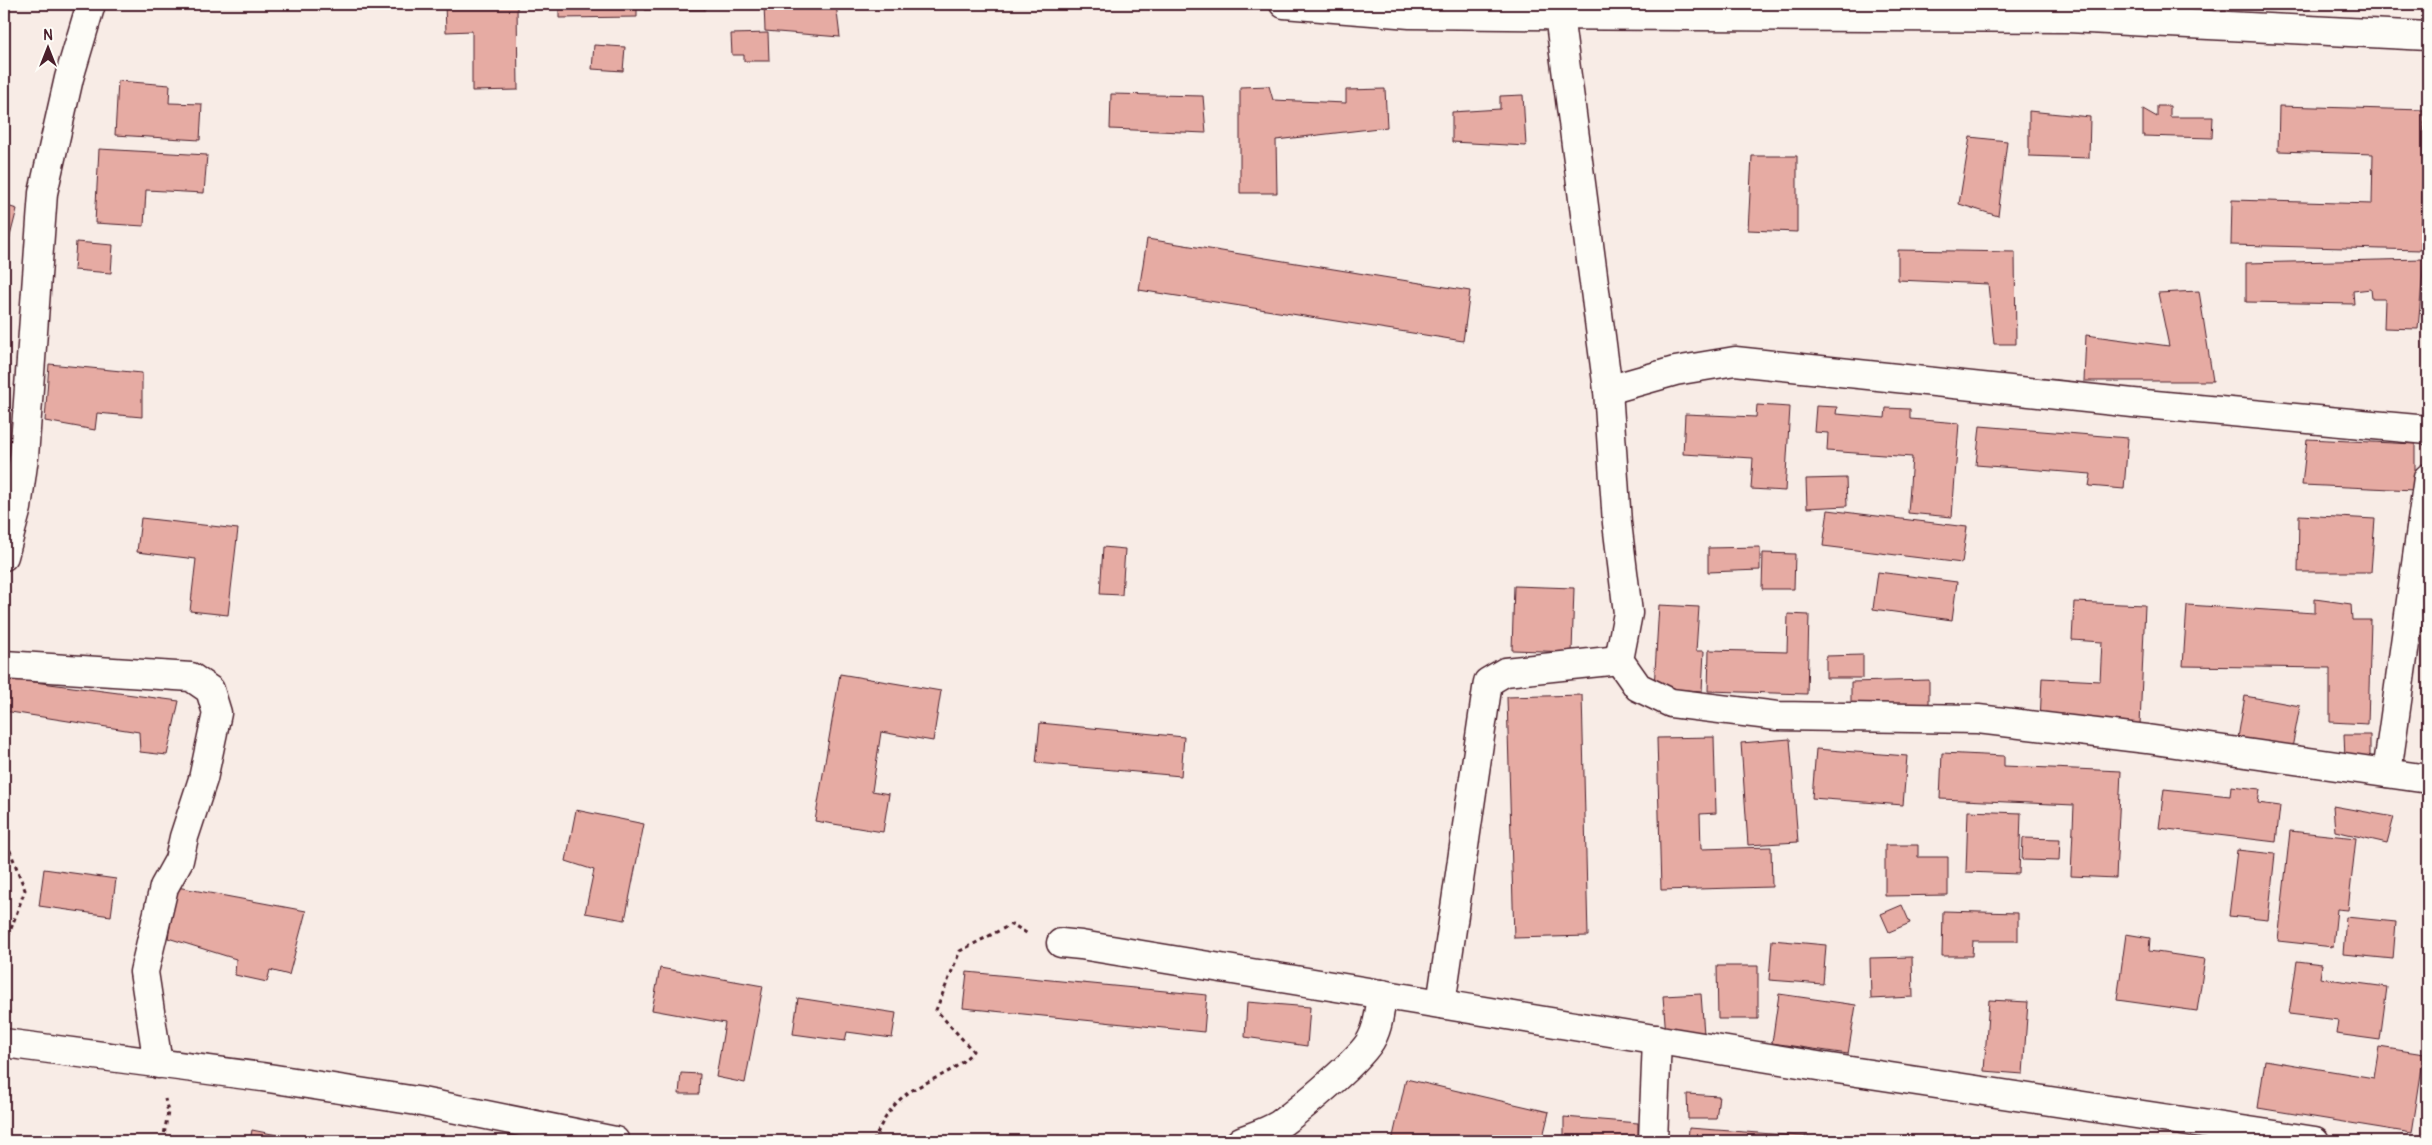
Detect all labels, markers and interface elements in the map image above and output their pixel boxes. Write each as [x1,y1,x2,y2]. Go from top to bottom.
north arrow [22,22,72,72]
text: N [43,27,53,44]

